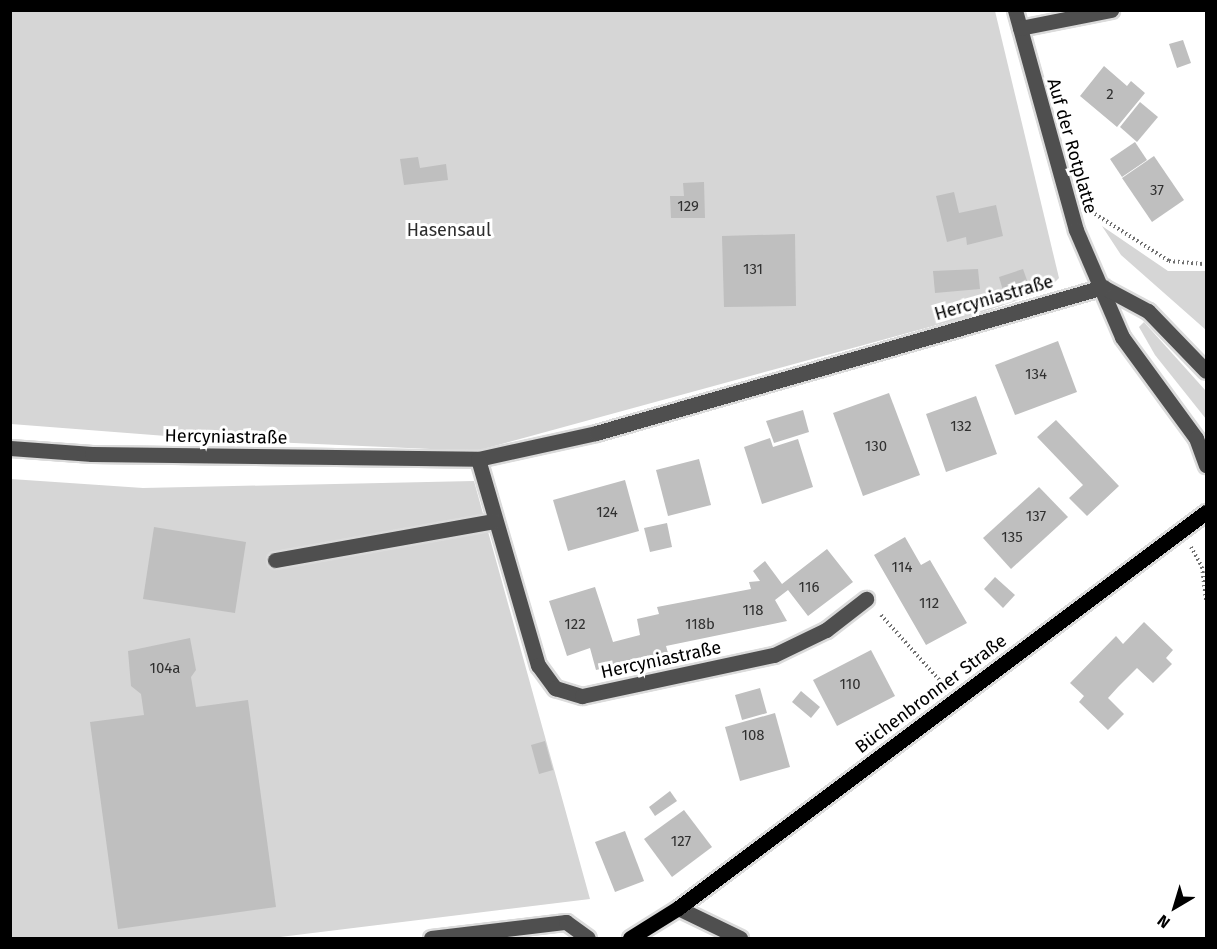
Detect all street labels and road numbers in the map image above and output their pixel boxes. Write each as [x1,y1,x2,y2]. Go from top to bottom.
street label: Auf der Rotplatte [1042,76,1102,216]
street label: Hercyniastraße [932,271,1056,325]
street label: Hercyniastraße [164,425,288,449]
street label: Büchenbronner Straße [851,630,1011,758]
street label: Hercyniastraße [599,637,723,683]

